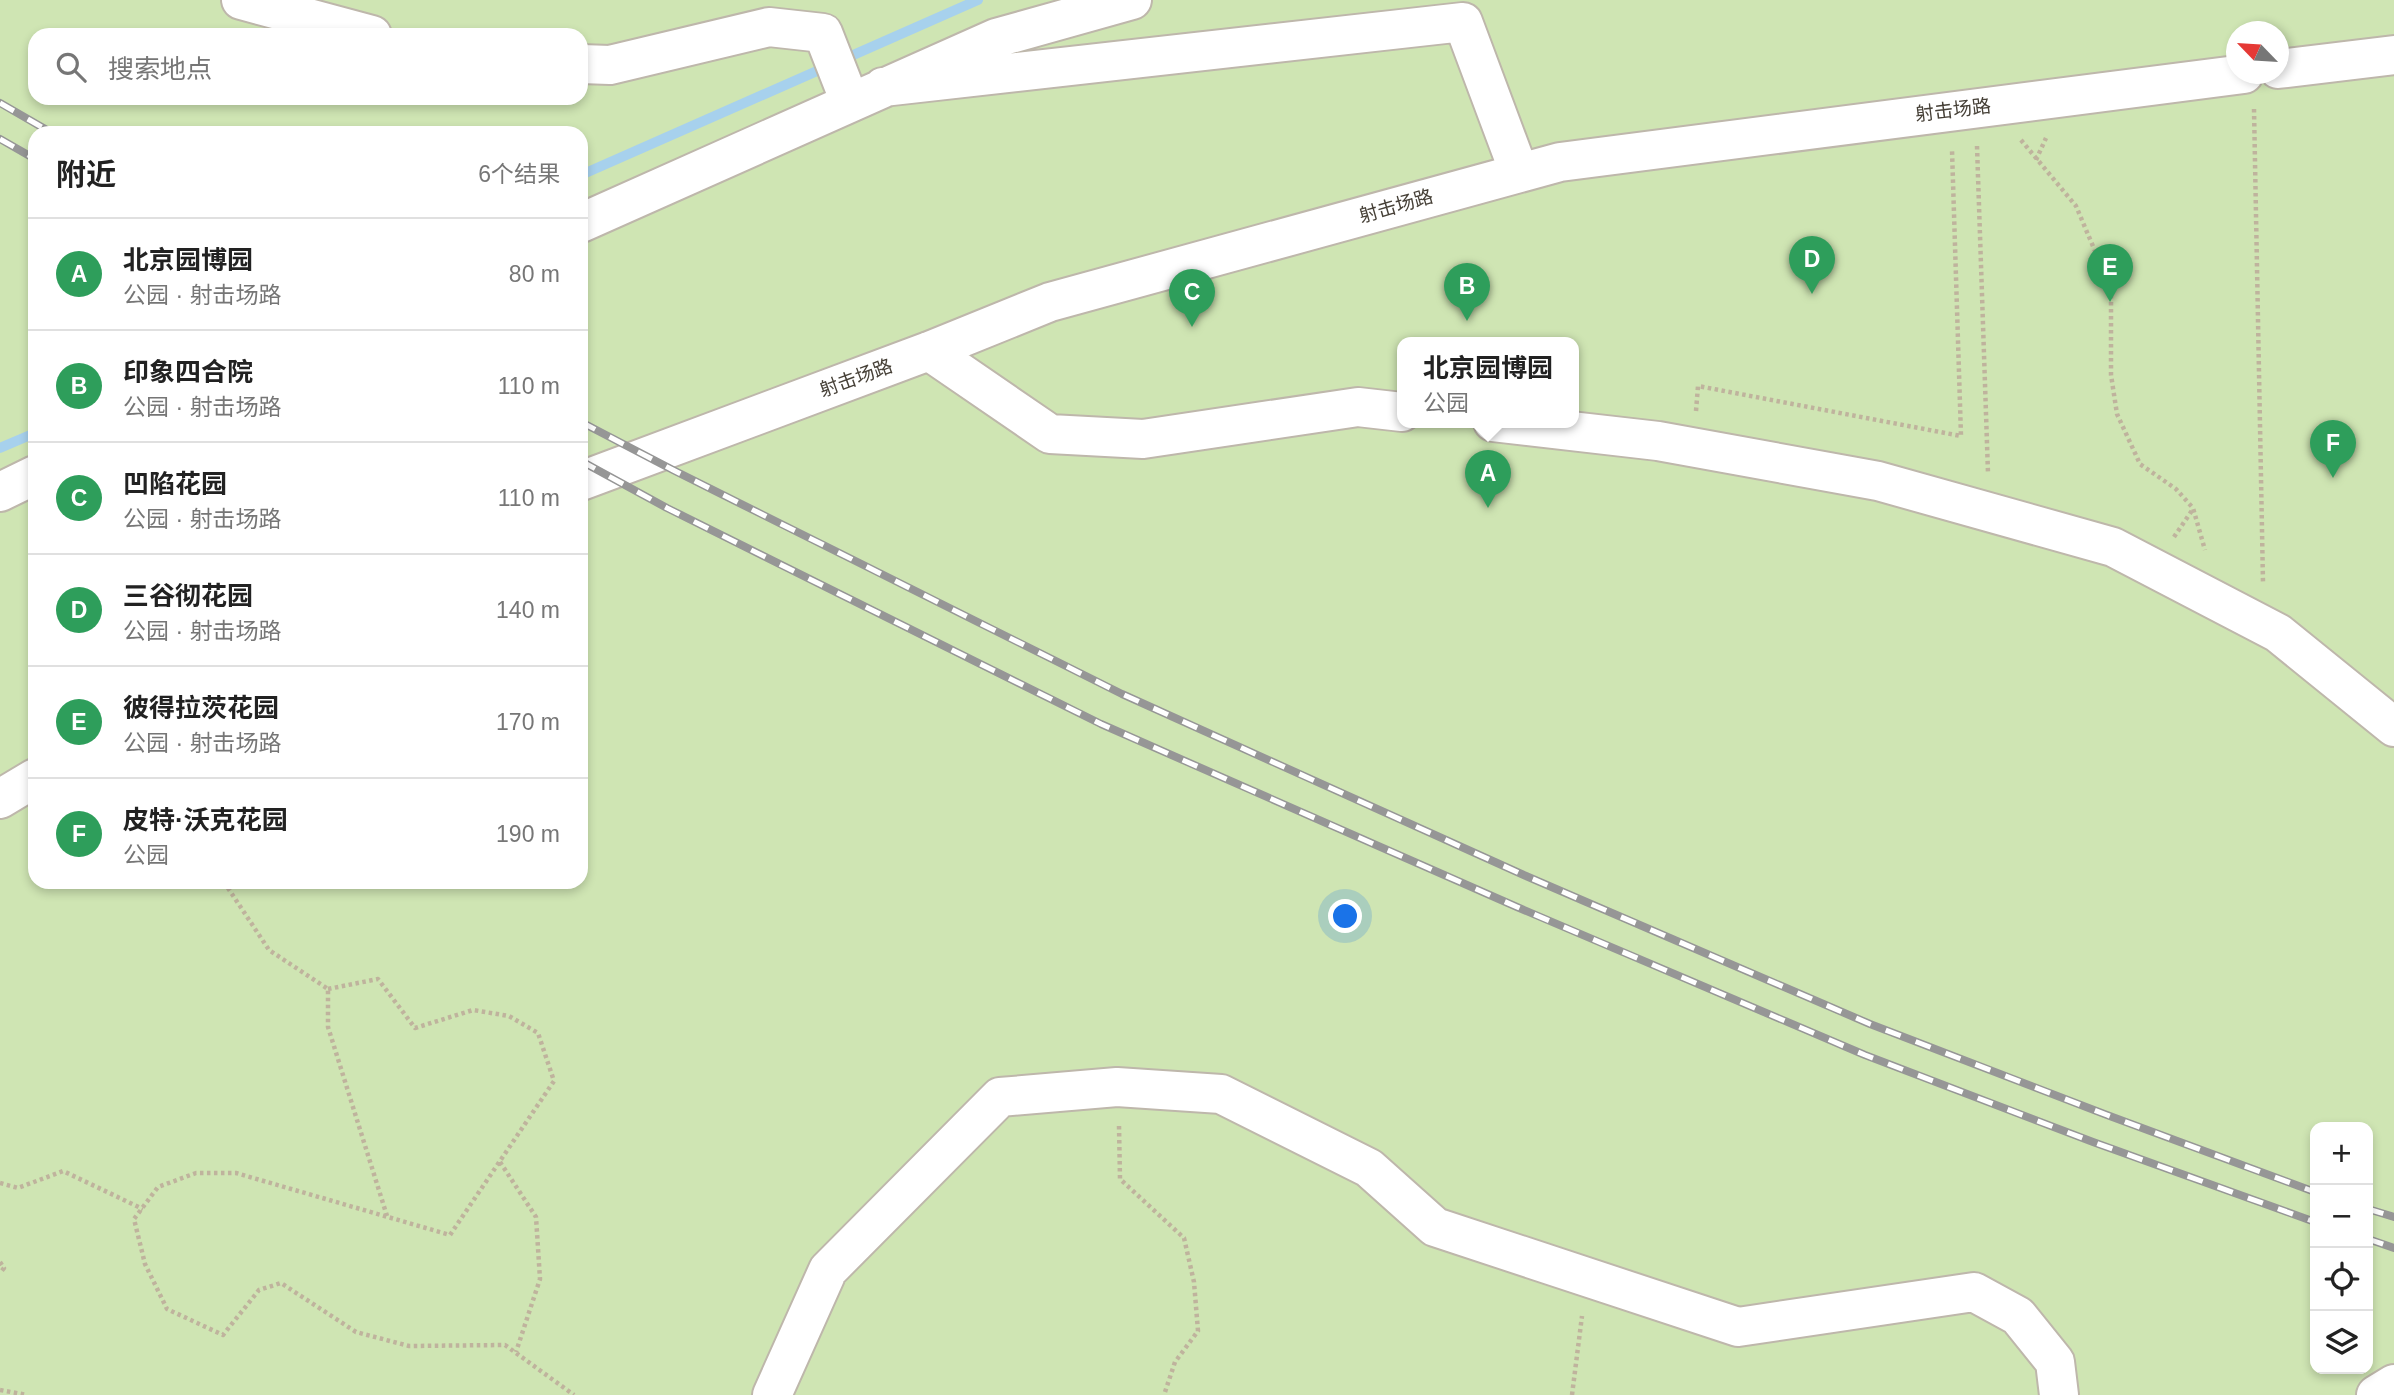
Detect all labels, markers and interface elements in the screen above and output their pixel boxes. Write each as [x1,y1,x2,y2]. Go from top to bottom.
north arrow [2226,21,2289,84]
search box [28,28,588,105]
icon: search [52,48,90,86]
text: 搜索地点 [108,54,212,84]
street label: 射击场路 [1914,95,1992,125]
text: 附近 [56,158,116,191]
text: 6个结果 [478,161,560,187]
street label: 射击场路 [1357,185,1435,227]
pin: D [1789,236,1835,294]
pin: E [2087,244,2133,302]
text: 北京园博园 [123,245,253,275]
text: A [71,261,87,287]
text: 80 m [509,261,560,287]
pin: B [1444,263,1490,321]
pin: C [1169,269,1215,327]
text: 公园 · 射击场路 [123,282,281,308]
popup [1397,337,1579,428]
text: 北京园博园 [1423,353,1553,383]
street label: 射击场路 [817,355,895,401]
text: 印象四合院 [123,357,253,387]
text: B [71,373,87,399]
text: 110 m [498,373,560,399]
text: 公园 [1423,390,1469,416]
text: 公园 · 射击场路 [123,394,281,420]
pin: F [2310,420,2356,478]
pin: A [1465,450,1511,508]
text: 凹陷花园 [123,469,227,499]
text: C [71,485,87,511]
text: 110 m [498,485,560,511]
text: 公园 · 射击场路 [123,506,281,532]
text: 三谷彻花园 [123,581,253,611]
text: D [71,597,87,623]
text: 140 m [496,597,560,623]
text: 公园 · 射击场路 [123,618,281,644]
text: 彼得拉茨花园 [123,693,279,723]
text: E [71,709,87,735]
text: 170 m [496,709,560,735]
text: 公园 · 射击场路 [123,730,281,756]
text: 皮特·沃克花园 [123,805,288,835]
text: F [72,821,86,847]
text: 190 m [496,821,560,847]
text: 公园 [123,842,169,868]
your location [1328,899,1362,933]
map controls [2310,1122,2373,1374]
button: + [2310,1122,2373,1185]
button: − [2310,1185,2373,1248]
button: locate [2310,1248,2373,1311]
button: layers [2310,1311,2373,1374]

